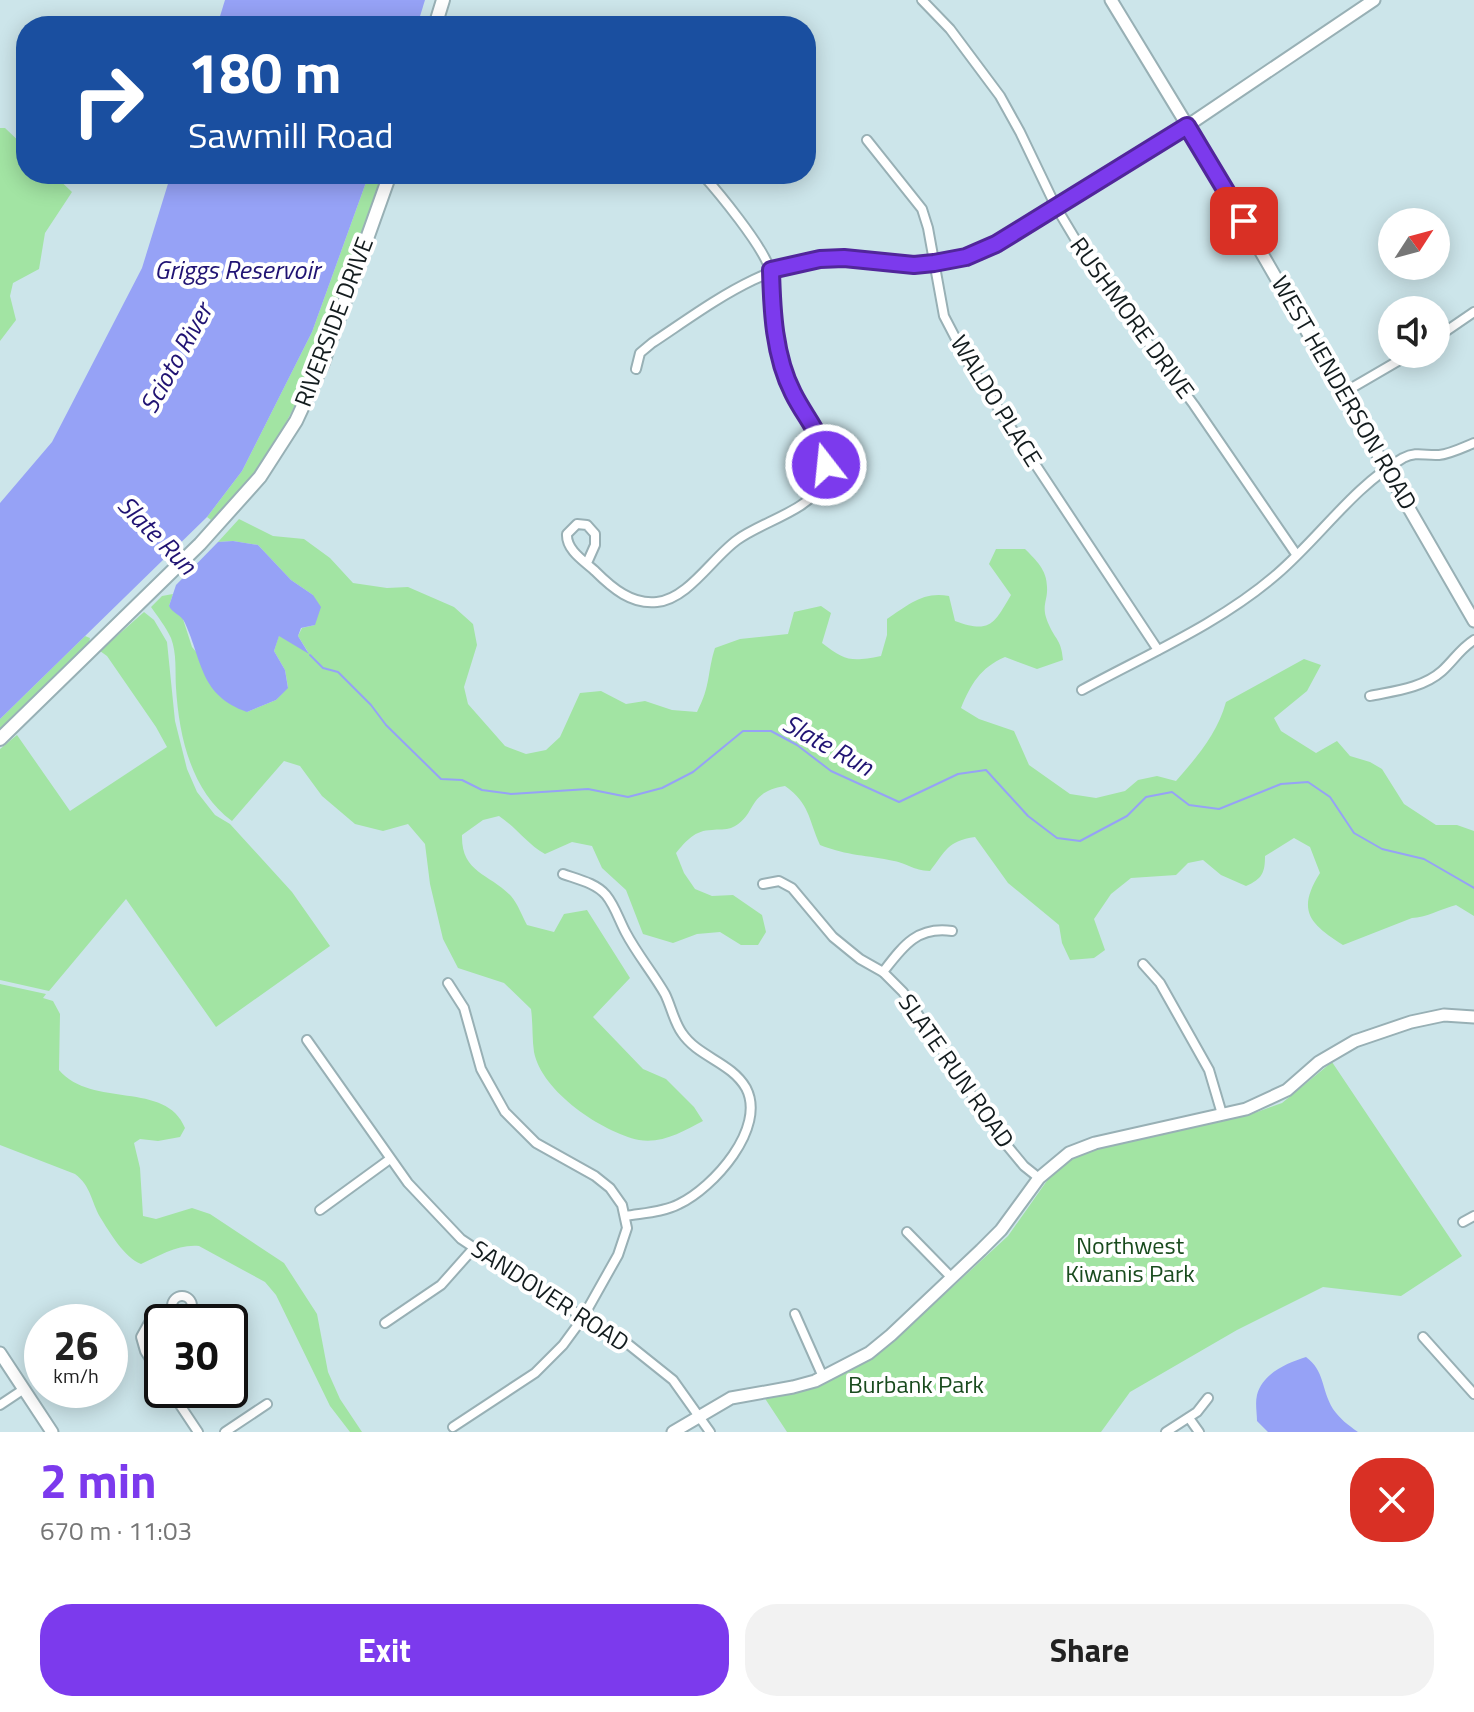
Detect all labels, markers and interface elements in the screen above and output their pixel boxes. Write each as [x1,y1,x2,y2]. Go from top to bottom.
text: 180 m [188,30,341,115]
icon: right [56,48,160,152]
text: Sawmill Road [188,107,393,162]
pin [1210,187,1278,255]
icon: arrive [1222,199,1266,243]
north arrow [1378,208,1450,280]
map controls [1378,208,1450,368]
street label: RUSHMORE DRIVE [1062,229,1204,406]
street label: RIVERSIDE DRIVE [284,232,382,412]
water label: Griggs Reservoir [154,250,323,289]
street label: WEST HENDERSON ROAD [1263,269,1427,516]
water label: Scioto River [129,293,223,420]
button: sound [1378,296,1450,368]
street label: WALDO PLACE [942,328,1052,473]
position arrow [784,423,868,507]
water label: Slate Run [109,486,207,584]
water label: Slate Run [776,704,882,786]
street label: SLATE RUN ROAD [890,986,1023,1155]
park label: Northwest Kiwanis Park [1065,1227,1195,1291]
street label: SANDOVER ROAD [465,1231,637,1360]
speed limit sign: 30 [144,1304,248,1408]
text: 26 [54,1315,98,1376]
text: km/h [53,1360,99,1391]
park label: Burbank Park [848,1366,985,1402]
text: 2 min [40,1444,157,1517]
button: close [1350,1458,1434,1542]
text: 670 m · 11:03 [40,1511,192,1550]
button: Exit [40,1604,729,1696]
button: Share [745,1604,1434,1696]

